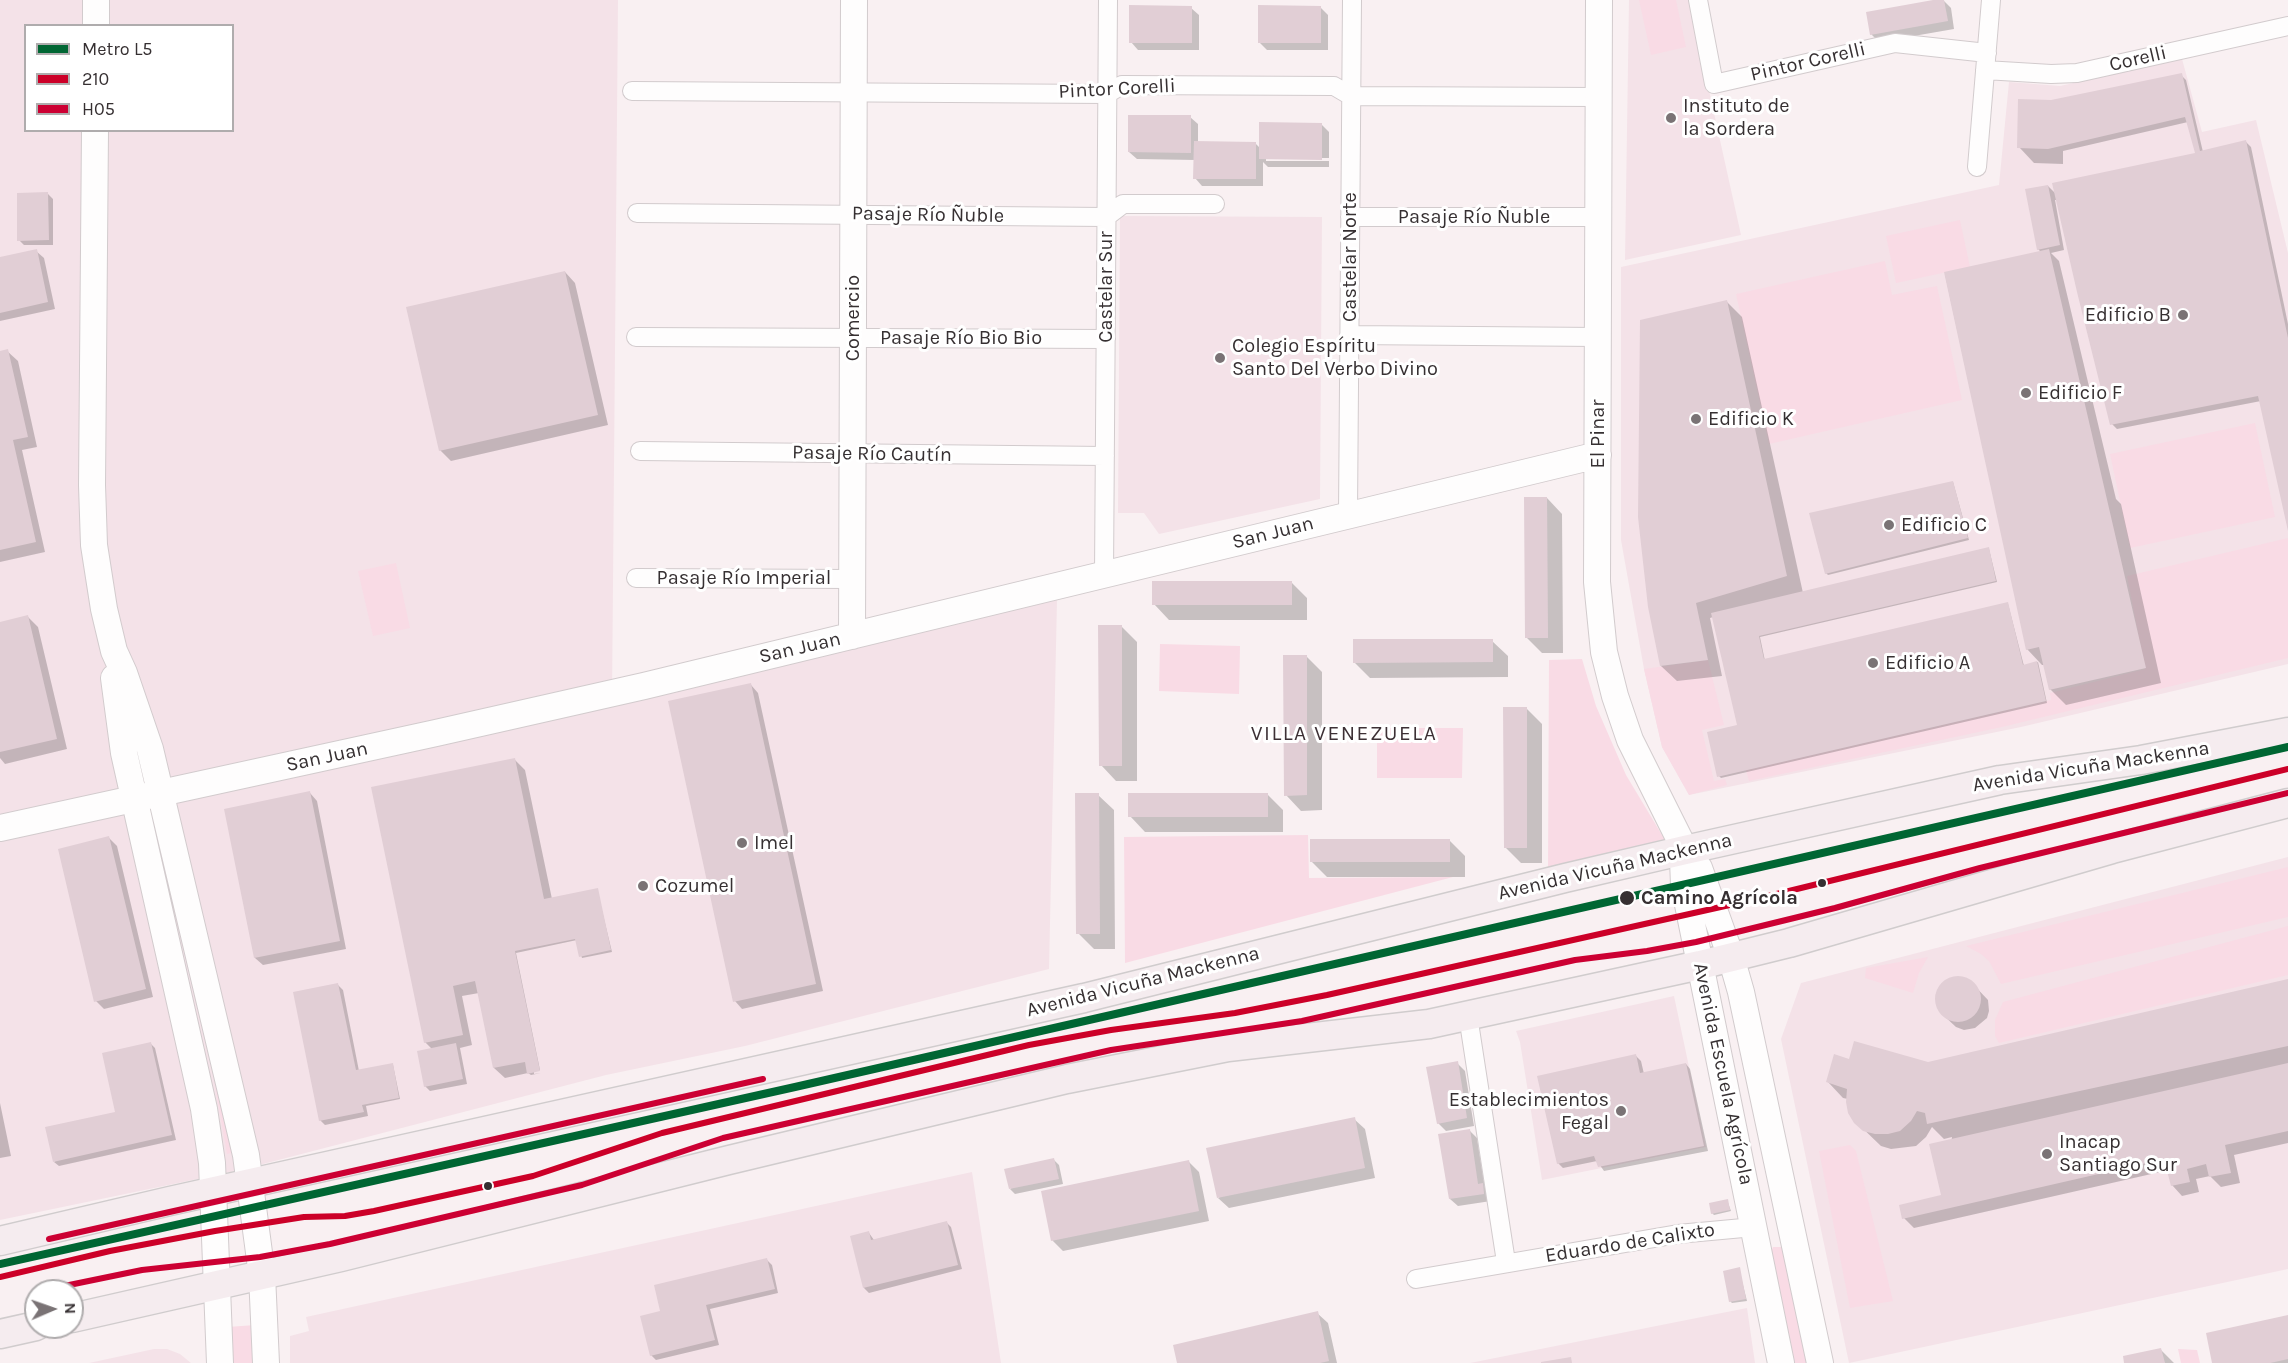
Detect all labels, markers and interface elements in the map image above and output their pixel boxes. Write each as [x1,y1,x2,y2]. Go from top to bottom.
legend [24,24,234,132]
street label: Pintor Corelli [1748,37,1868,87]
text: Metro L5 [82,38,152,60]
street label: Corelli [2107,41,2169,77]
text: 210 [82,68,109,90]
street label: Pintor Corelli [1058,74,1176,104]
place label: Instituto de la Sordera [1683,94,1790,141]
text: H05 [82,98,115,120]
marker: Instituto de la Sordera [1664,111,1678,125]
street label: Castelar Norte [1338,192,1362,322]
street label: Pasaje Río Ñuble [852,202,1004,228]
street label: Pasaje Río Ñuble [1398,205,1550,229]
street label: Castelar Sur [1094,231,1118,343]
street label: Comercio [841,275,865,361]
place label: Edificio B [2085,303,2171,327]
marker: Edificio B [2176,308,2190,322]
street label: Pasaje Río Bio Bio [880,326,1042,350]
place label: Colegio Espíritu Santo Del Verbo Divino [1232,334,1438,381]
marker: Colegio Espíritu Santo Del Verbo Divino [1213,351,1227,365]
place label: Edificio F [2038,381,2122,405]
marker: Edificio F [2019,386,2033,400]
street label: El Pinar [1586,400,1610,468]
place label: Edificio K [1708,407,1794,431]
marker: Edificio K [1689,412,1703,426]
street label: Pasaje Río Cautín [792,441,952,467]
street label: San Juan [1230,511,1316,555]
place label: Edificio C [1901,513,1987,537]
marker: Edificio C [1882,518,1896,532]
street label: Pasaje Río Imperial [657,566,831,590]
street label: San Juan [757,627,843,669]
place label: Edificio A [1885,651,1970,675]
marker: Edificio A [1866,656,1880,670]
district label: VILLA VENEZUELA [1251,721,1437,747]
street label: Avenida Vicuña Mackenna [1971,736,2211,798]
street label: San Juan [284,737,370,777]
street label: Avenida Vicuña Mackenna [1496,828,1734,906]
place label: Imel [754,831,794,855]
marker: Imel [735,836,749,850]
place label: Cozumel [655,874,734,898]
unlabelled marker [1816,877,1828,889]
marker: Cozumel [636,879,650,893]
place label: Camino Agrícola [1641,886,1798,910]
marker: Camino Agrícola [1618,889,1636,907]
street label: Avenida Vicuña Mackenna [1024,941,1262,1023]
street label: Avenida Escuela Agrícola [1688,961,1758,1187]
place label: Establecimientos Fegal [1449,1088,1609,1135]
marker: Establecimientos Fegal [1614,1104,1628,1118]
place label: Inacap Santiago Sur [2059,1130,2177,1177]
marker: Inacap Santiago Sur [2040,1147,2054,1161]
unlabelled marker [482,1180,494,1192]
street label: Eduardo de Calixto [1544,1218,1716,1268]
north arrow [24,1279,84,1339]
text: N [61,1302,80,1314]

